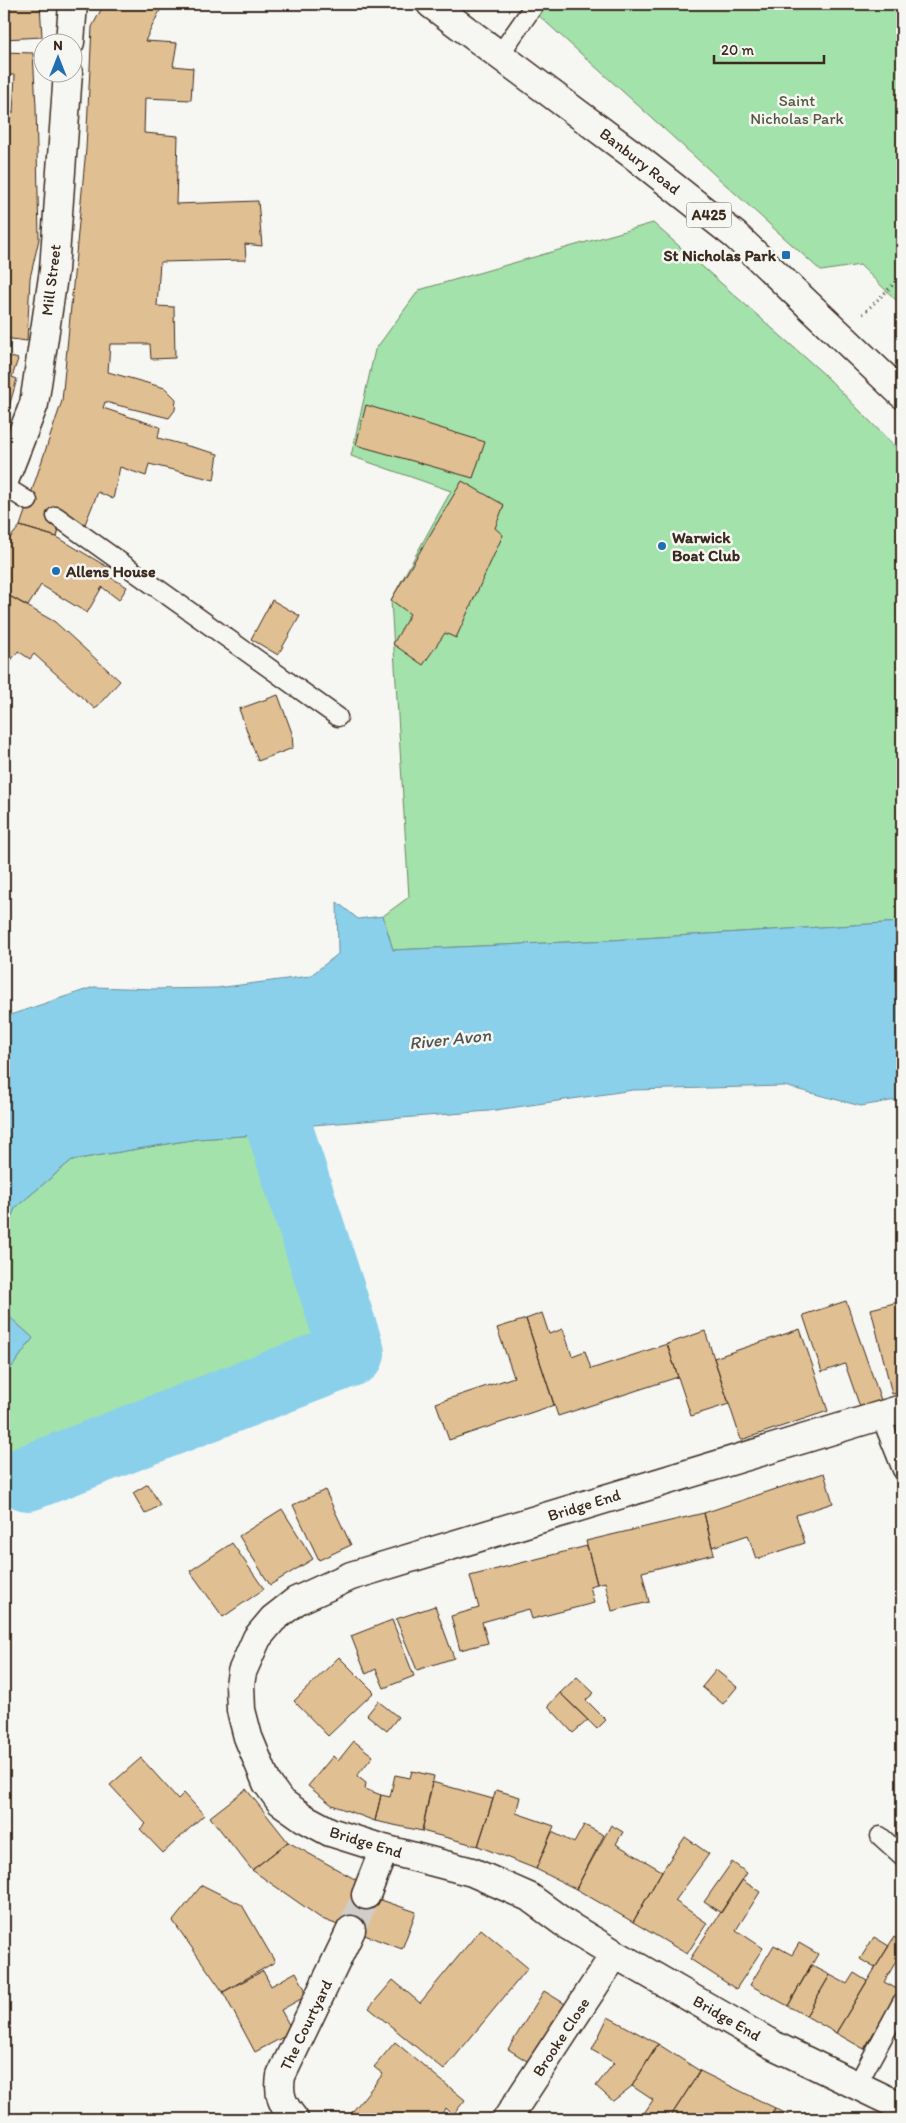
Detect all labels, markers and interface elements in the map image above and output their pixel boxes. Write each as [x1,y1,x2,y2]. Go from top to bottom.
north arrow [32,32,82,82]
scale bar [714,32,824,64]
text: N [53,37,63,54]
text: 20 m [721,41,755,59]
park label: Saint Nicholas Park [750,91,844,128]
street label: Banbury Road [596,124,684,199]
road number: A425 [686,202,732,228]
street label: Mill Street [37,243,65,317]
place label: St Nicholas Park [663,246,777,265]
marker: St Nicholas Park [780,249,792,261]
place label: Warwick Boat Club [672,528,740,565]
marker: Warwick Boat Club [656,540,668,552]
place label: Allens House [65,562,156,581]
marker: Allens House [50,565,62,577]
water label: River Avon [408,1024,493,1054]
street label: Bridge End [545,1485,623,1525]
street label: Bridge End [327,1822,405,1862]
street label: The Courtyard [276,1976,336,2074]
street label: Bridge End [690,1991,765,2045]
street label: Brooke Close [528,1994,594,2080]

